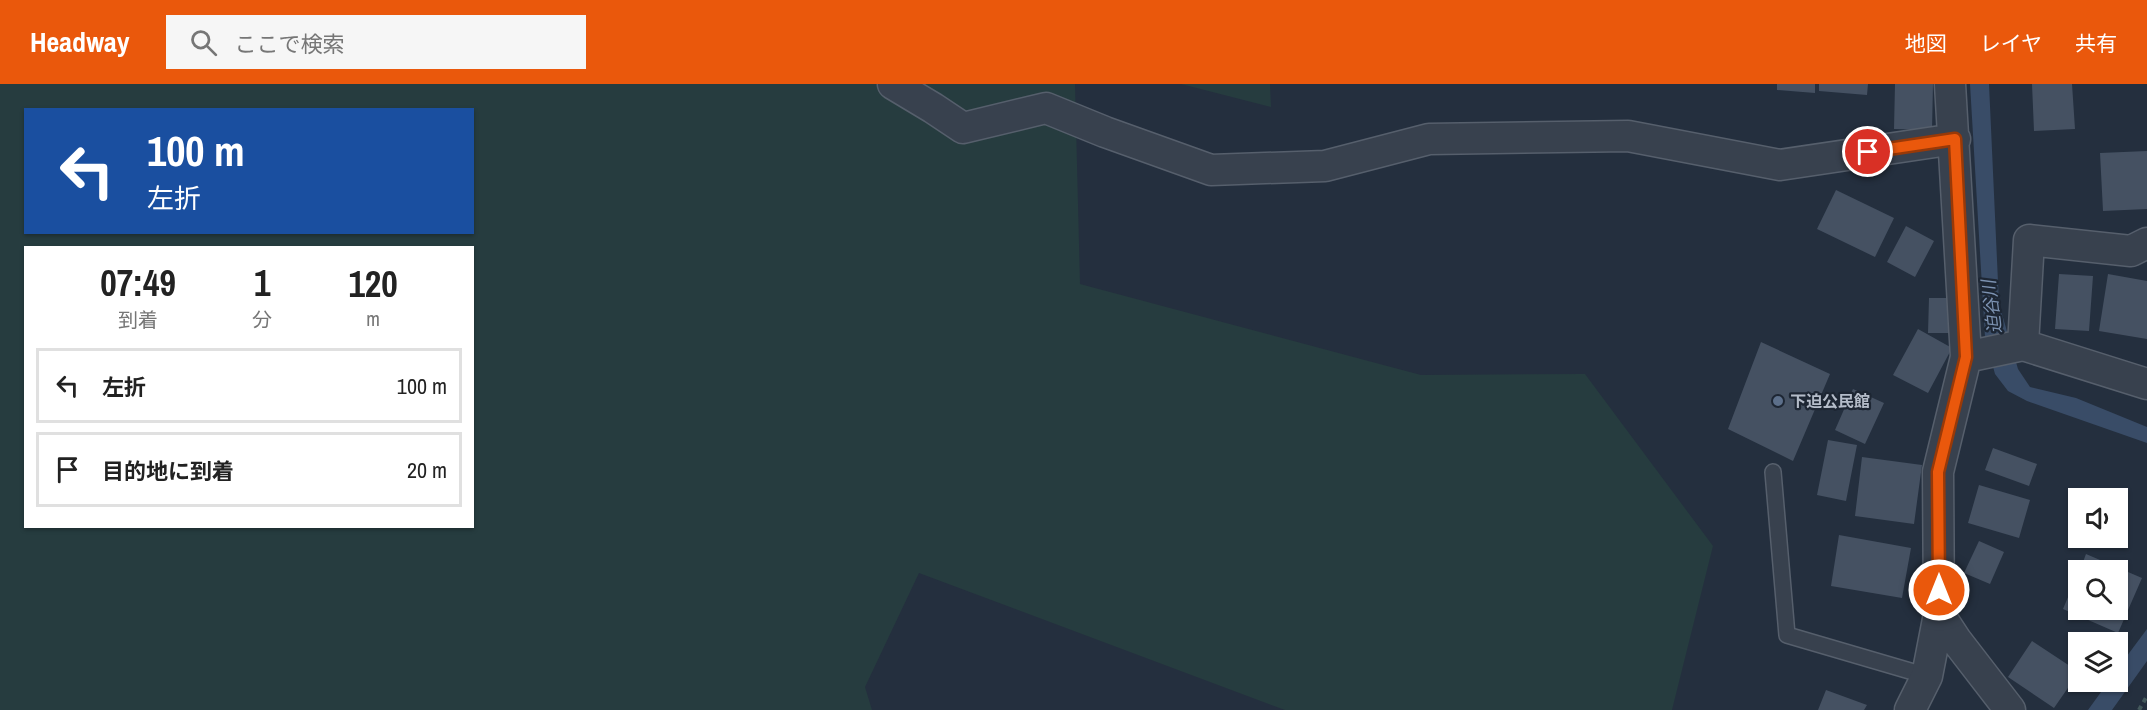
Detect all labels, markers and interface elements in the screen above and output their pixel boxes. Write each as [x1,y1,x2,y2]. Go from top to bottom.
search box [166,15,586,69]
text: Headway [30,23,130,61]
icon: search [187,26,220,59]
text: ここで検索 [235,29,345,59]
text: 地図 [1905,29,1947,58]
text: レイヤ [1980,29,2042,58]
text: 共有 [2075,29,2117,58]
text: 100 m [147,123,245,179]
pin [1842,126,1893,177]
icon: left [48,132,126,210]
icon: arrive [1851,135,1884,168]
text: 左折 [147,180,201,216]
text: 07:49 [100,259,176,307]
text: 1 [254,259,270,307]
text: 120 [348,260,398,308]
water label: 迫谷川 [1976,277,2007,335]
text: m [366,305,380,332]
text: 到着 [118,306,158,333]
text: 分 [252,306,272,333]
icon: left [51,369,84,402]
text: 100 m [397,371,447,401]
text: 左折 [102,372,146,402]
place label: 下迫公民館 [1790,390,1870,412]
marker: 下迫公民館 [1771,394,1785,408]
icon: arrive [51,453,84,486]
text: 20 m [407,455,447,485]
text: 目的地に到着 [102,456,234,486]
map controls [2068,488,2128,692]
button: sound [2068,488,2128,548]
position arrow [1907,558,1971,622]
button: search [2068,560,2128,620]
button: layers [2068,632,2128,692]

